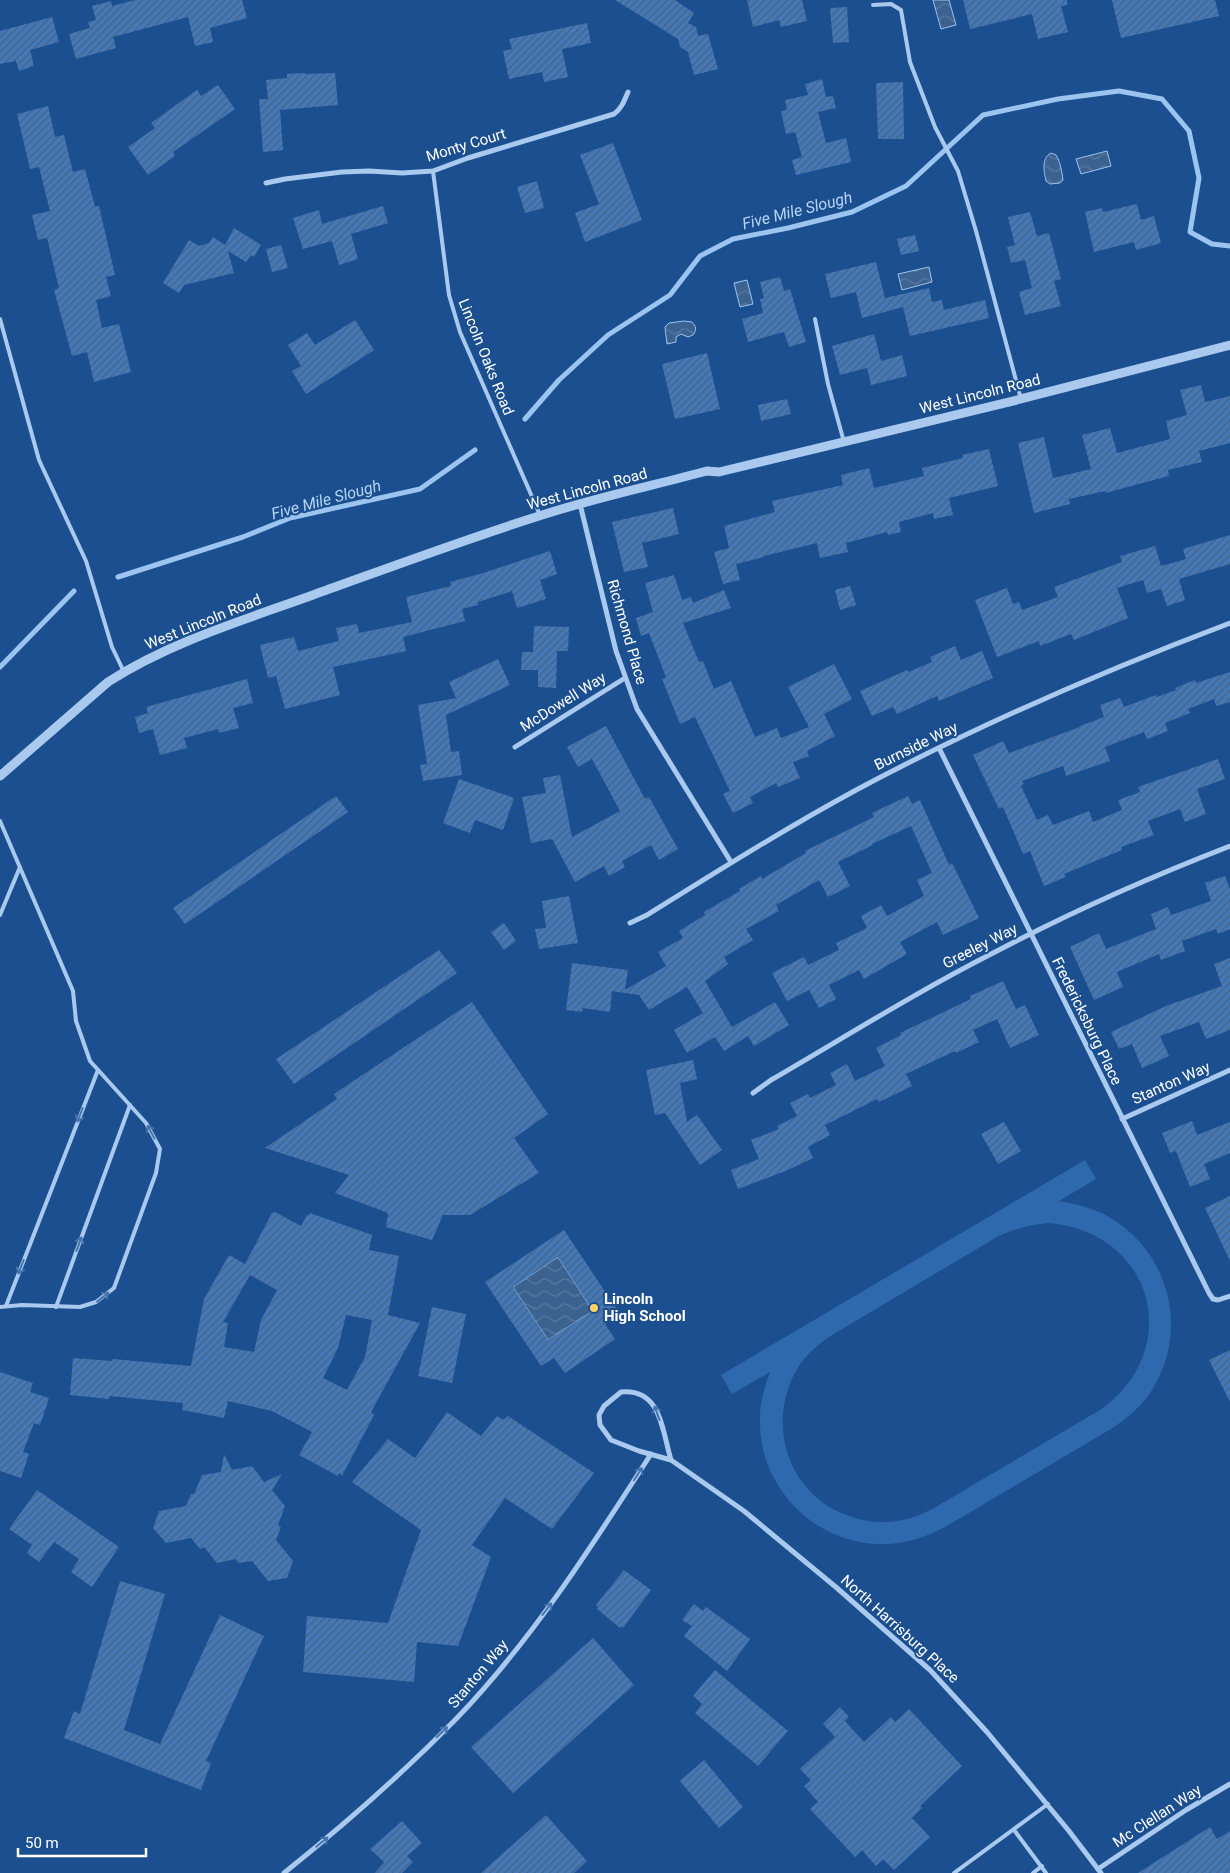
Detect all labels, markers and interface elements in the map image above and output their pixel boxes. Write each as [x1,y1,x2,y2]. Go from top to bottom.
street label: Monty Court [424,124,508,166]
water label: Five Mile Slough [740,188,854,233]
street label: Lincoln Oaks Road [454,296,518,418]
street label: West Lincoln Road [918,370,1042,418]
street label: West Lincoln Road [525,464,649,514]
water label: Five Mile Slough [269,476,383,523]
street label: Richmond Place [603,577,651,687]
street label: West Lincoln Road [142,590,264,654]
street label: McDowell Way [517,668,609,736]
street label: Burnside Way [871,718,961,774]
street label: Greeley Way [940,919,1020,973]
street label: Fredericksburg Place [1048,954,1126,1088]
street label: Stanton Way [1129,1058,1213,1108]
one-way arrow [75,1107,84,1123]
one-way arrow [146,1125,156,1140]
one-way arrow [75,1237,84,1253]
one-way arrow [16,1259,25,1274]
place label: Lincoln High School [604,1290,686,1325]
one-way arrow [96,1291,109,1302]
marker: Lincoln High School [588,1302,600,1314]
one-way arrow [651,1405,661,1421]
one-way arrow [633,1468,643,1482]
street label: North Harrisburg Place [837,1571,963,1687]
one-way arrow [542,1602,552,1616]
street label: Stanton Way [444,1636,512,1712]
one-way arrow [435,1727,447,1739]
street label: Mc Clellan Way [1109,1781,1205,1851]
scale bar [18,1826,145,1858]
text: 50 m [25,1834,59,1852]
one-way arrow [315,1837,328,1848]

